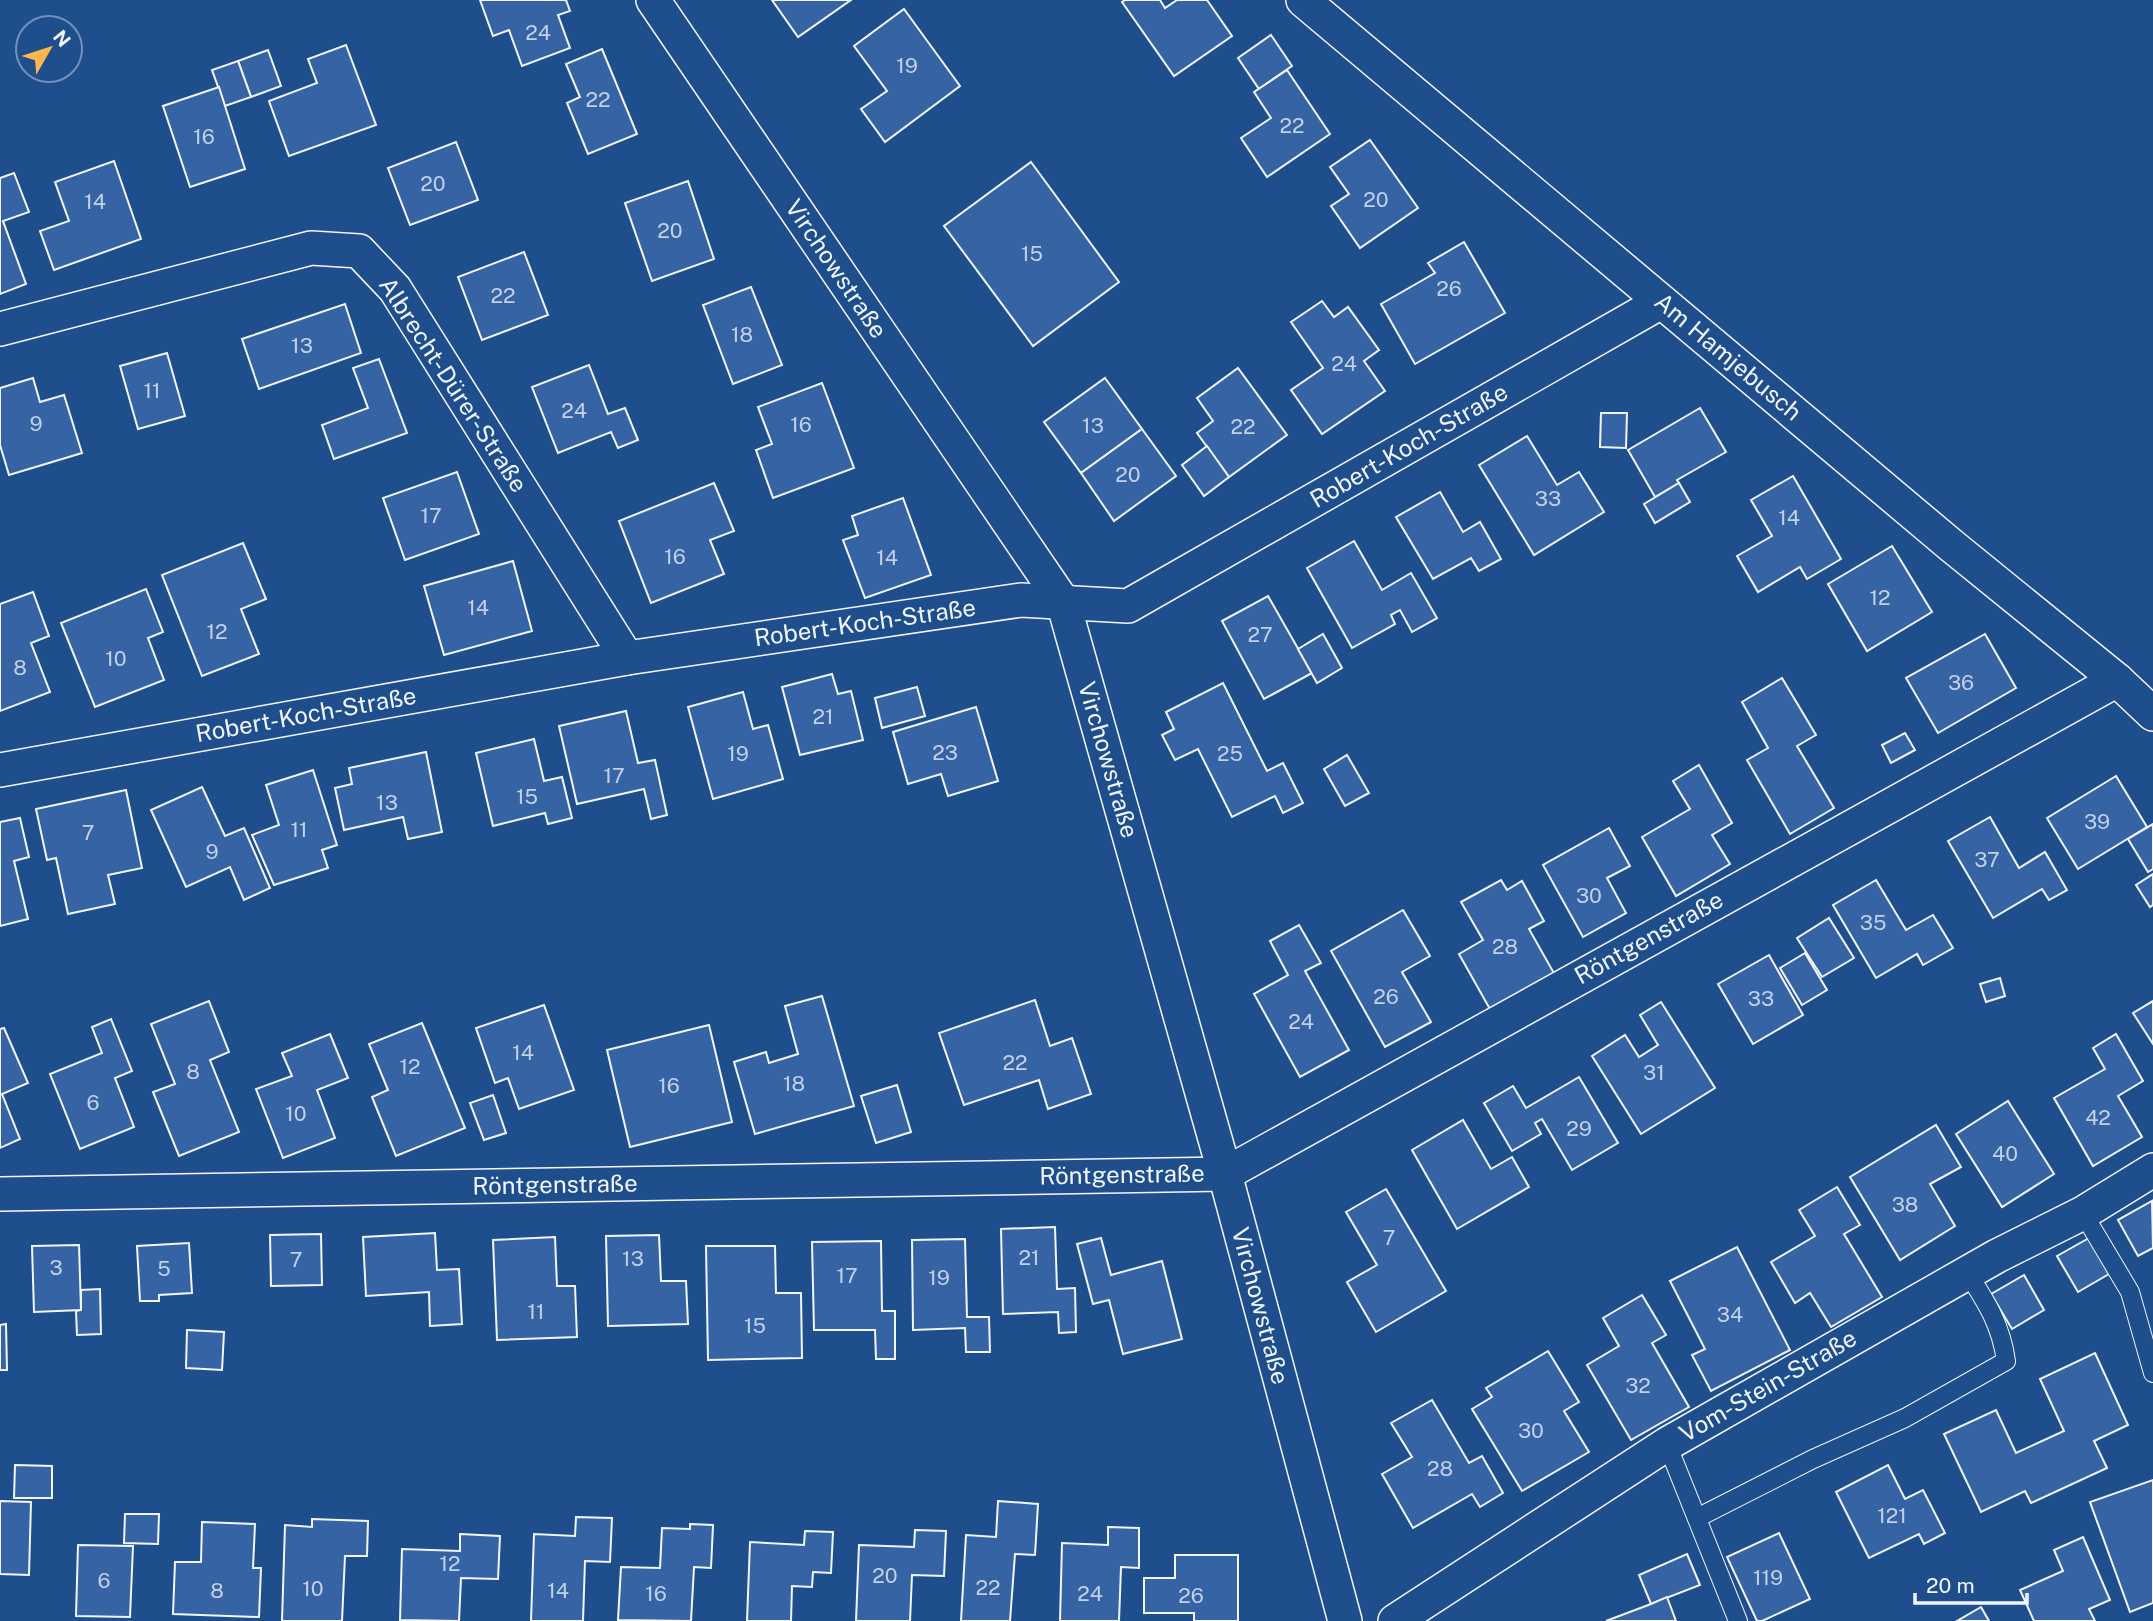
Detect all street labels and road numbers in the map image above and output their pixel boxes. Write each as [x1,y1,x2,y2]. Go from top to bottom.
street label: Virchowstraße [780,194,894,343]
street label: Albrecht-Dürer-Straße [374,272,534,497]
street label: Am Hamjebusch [1650,287,1808,426]
street label: Robert-Koch-Straße [1305,377,1512,513]
street label: Robert-Koch-Straße [752,593,978,651]
street label: Virchowstraße [1073,678,1145,841]
street label: Robert-Koch-Straße [193,681,418,747]
street label: Röntgenstraße [1569,885,1728,989]
street label: Röntgenstraße [1039,1159,1205,1189]
street label: Röntgenstraße [472,1169,638,1199]
street label: Virchowstraße [1227,1224,1295,1387]
street label: Vom-Stein-Straße [1674,1323,1861,1447]

